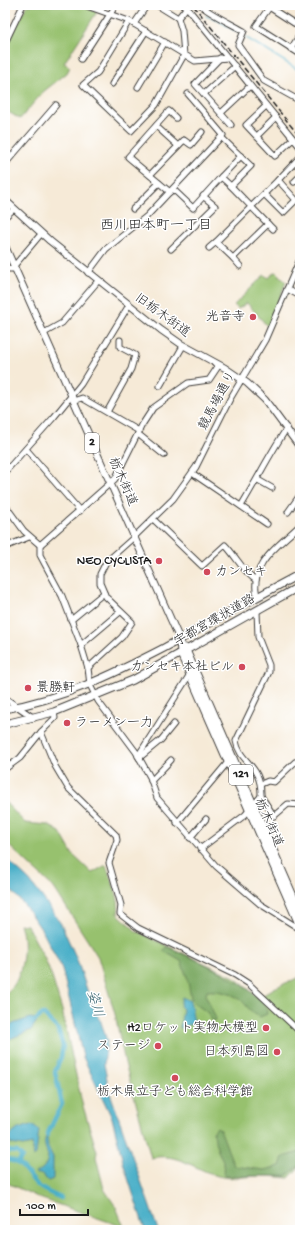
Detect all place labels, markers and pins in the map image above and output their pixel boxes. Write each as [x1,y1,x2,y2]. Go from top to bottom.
place label: 光音寺 [206,310,245,325]
marker: 光音寺 [248,312,258,322]
place label: NEO CYCLISTA [77,554,152,569]
marker: NEO CYCLISTA [154,556,164,566]
place label: カンセキ [215,565,267,580]
marker: カンセキ [202,567,212,577]
place label: カンセキ本社ビル [130,660,234,675]
marker: カンセキ本社ビル [237,662,247,672]
place label: 景勝軒 [36,680,75,696]
marker: 景勝軒 [23,683,33,693]
place label: ラーメン一力 [75,715,153,731]
marker: ラーメン一力 [62,718,72,728]
place label: H2ロケット実物大模型 [127,1020,258,1036]
marker: H2ロケット実物大模型 [261,1023,271,1033]
place label: ステージ [97,1039,150,1054]
marker: ステージ [153,1041,163,1051]
place label: 日本列島図 [204,1044,269,1060]
marker: 日本列島図 [272,1047,282,1057]
marker: 栃木県立子ども総合科学館 [170,1073,180,1083]
place label: 栃木県立子ども総合科学館 [97,1084,253,1100]

